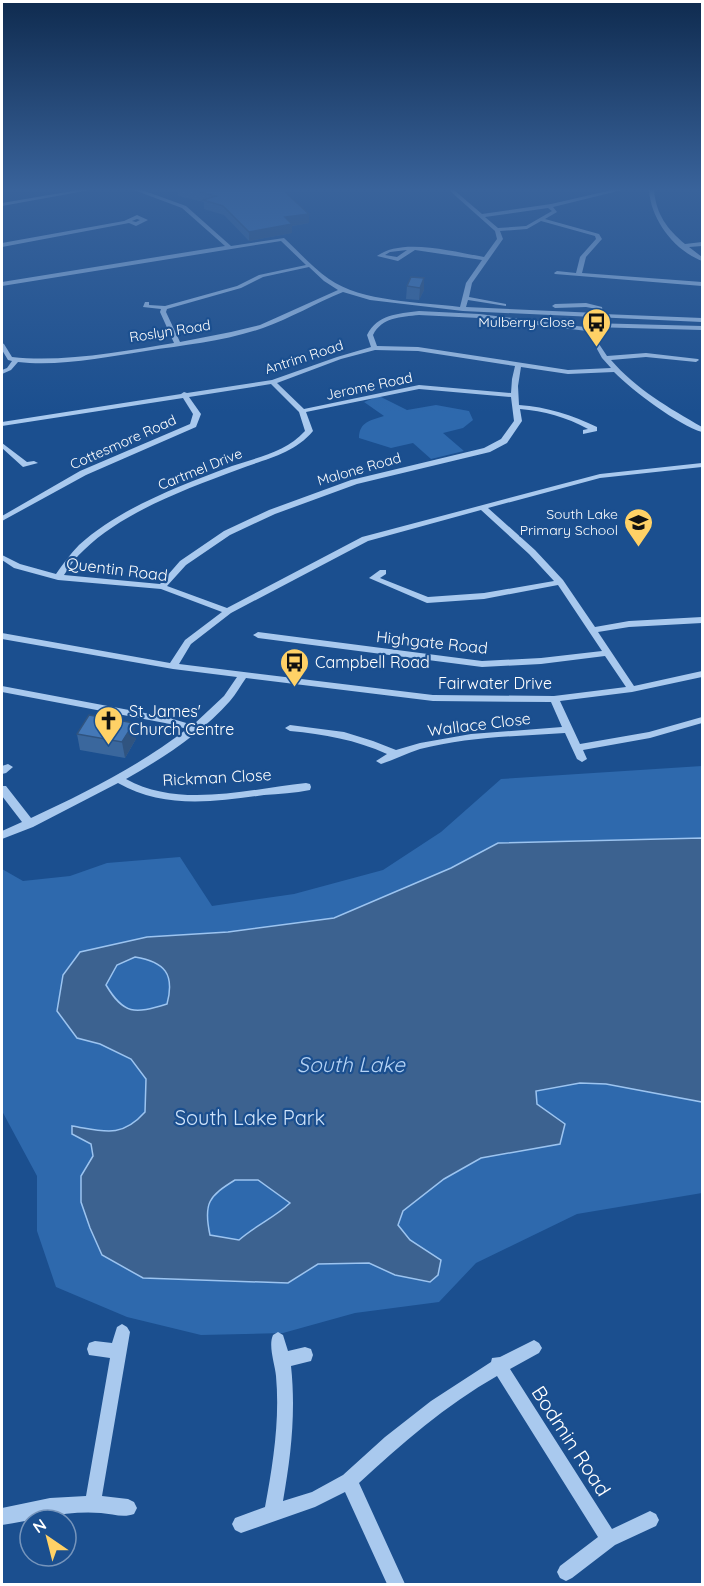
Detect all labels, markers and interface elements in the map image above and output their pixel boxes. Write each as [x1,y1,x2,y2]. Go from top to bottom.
bus stop icon: Mulberry Close [580,306,612,348]
place label: Mulberry Close [478,313,575,331]
street label: Roslyn Road [128,316,212,346]
street label: Antrim Road [262,336,346,378]
street label: Jerome Road [324,368,414,404]
street label: Cottesmore Road [67,411,179,473]
street label: Cartmel Drive [155,444,245,494]
street label: Malone Road [315,448,403,490]
place label: South Lake Primary School [520,505,618,539]
school or university icon: South Lake Primary School [623,506,655,548]
street label: Quentin Road [65,553,169,585]
street label: Highgate Road [375,626,489,658]
bus stop icon: Campbell Road [278,646,310,688]
place label: Campbell Road [315,652,430,672]
street label: Fairwater Drive [438,673,552,693]
place label: St James' Church Centre [129,701,234,739]
church icon: St James' Church Centre [92,704,124,746]
street label: Wallace Close [426,708,532,740]
street label: Rickman Close [162,764,272,790]
water label: South Lake [297,1051,406,1077]
park label: South Lake Park [175,1105,325,1130]
street label: Bodmin Road [527,1381,616,1501]
north arrow [18,1508,78,1568]
text: N [29,1514,50,1537]

